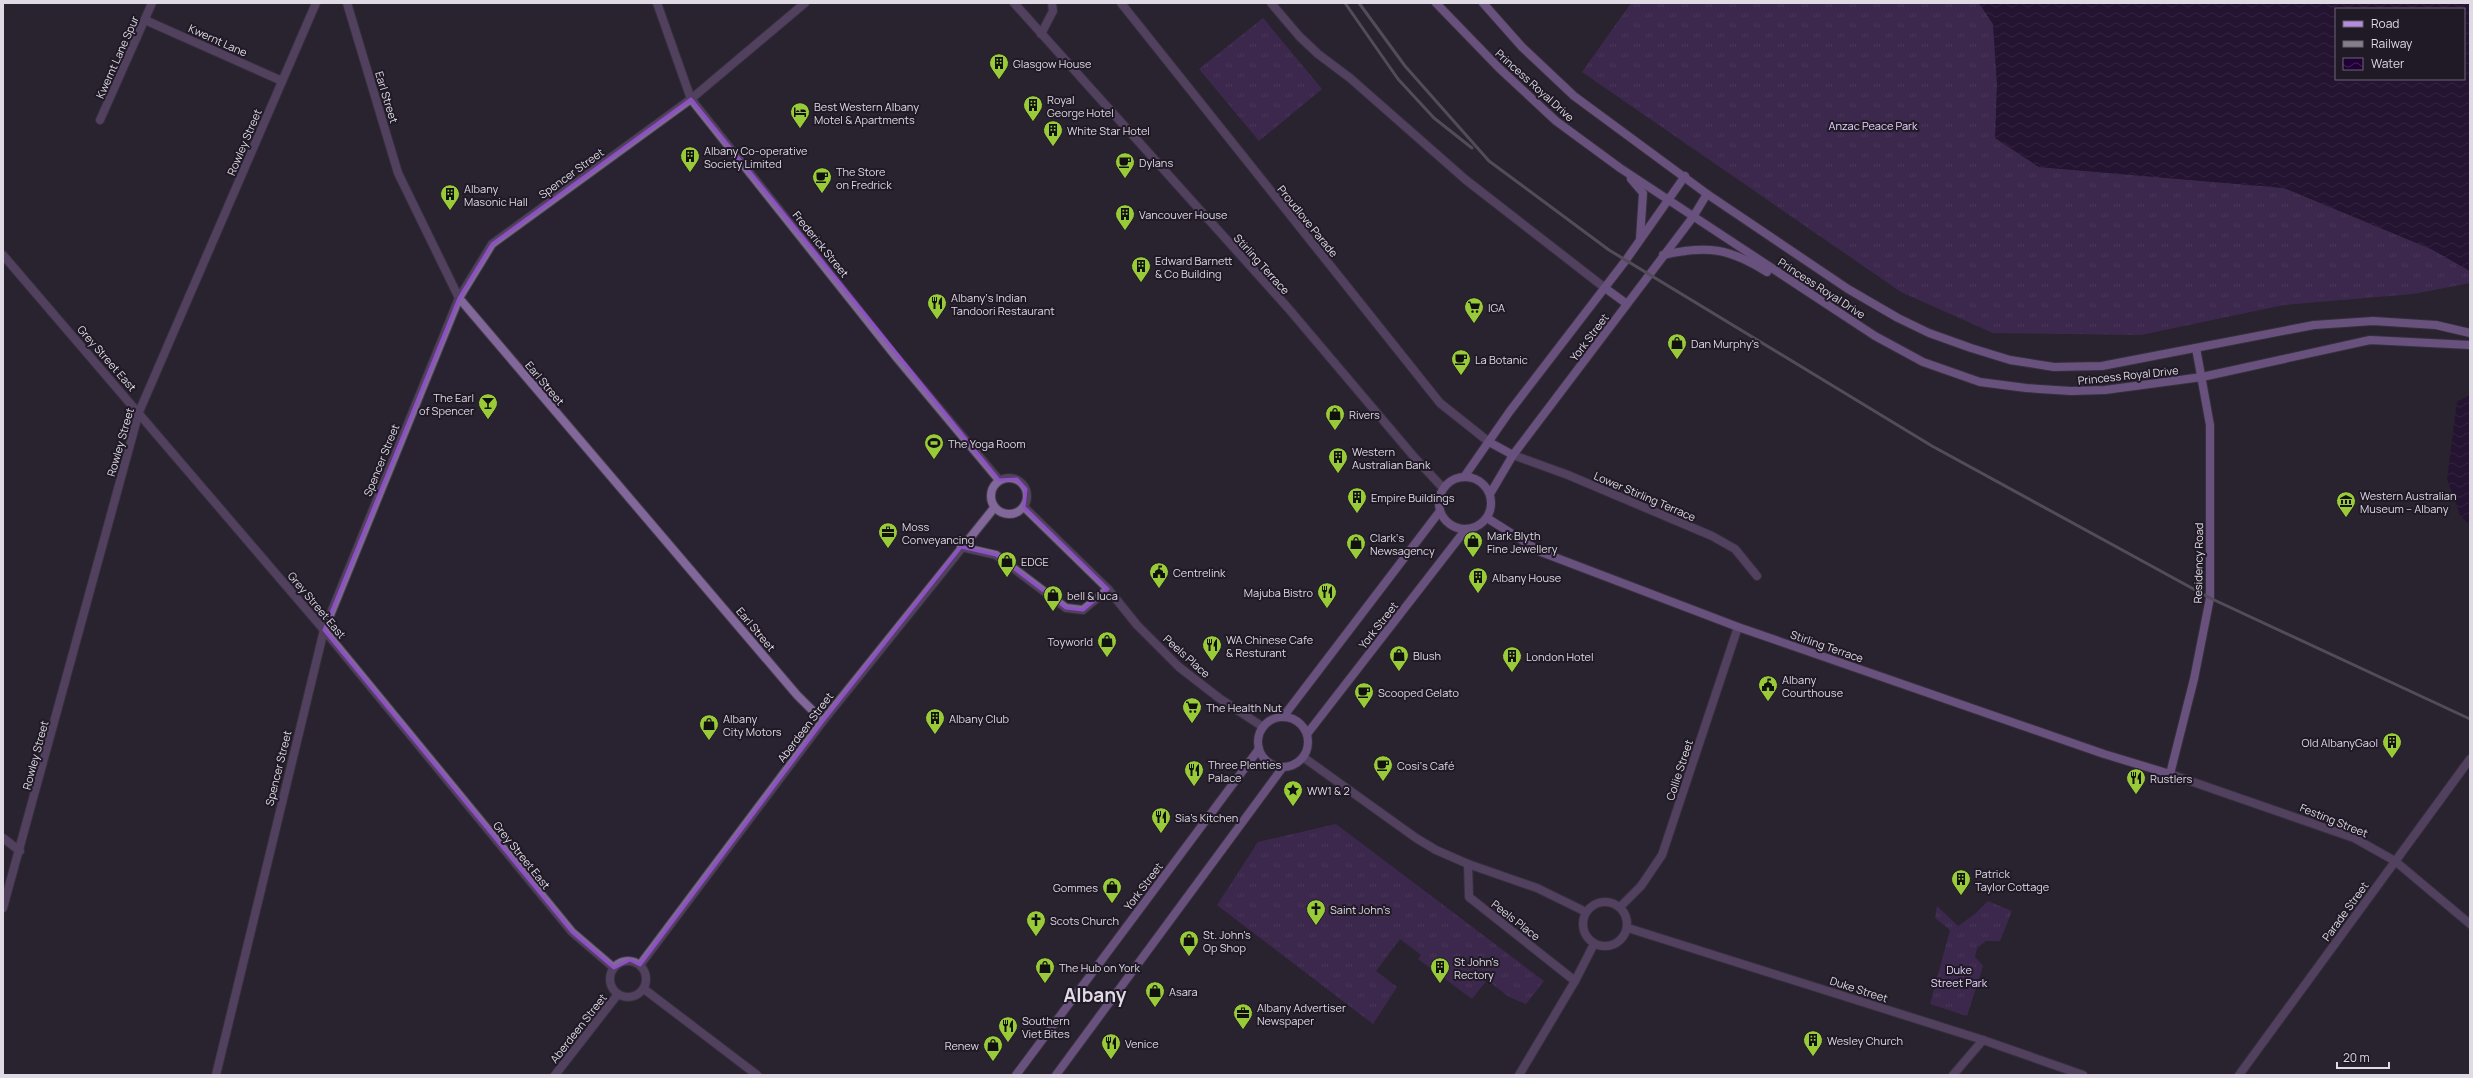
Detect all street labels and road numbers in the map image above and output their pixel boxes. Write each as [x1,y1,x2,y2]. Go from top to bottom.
street label: Kwernt Lane Spur [92,13,142,101]
street label: Kwernt Lane [186,20,250,60]
street label: Princess Royal Drive [1492,46,1578,125]
street label: Earl Street [372,69,402,125]
street label: Rowley Street [223,106,265,178]
street label: Spencer Street [535,144,607,202]
street label: Proudlove Parade [1274,182,1342,260]
street label: Frederick Street [790,208,852,280]
street label: Stirling Terrace [1231,231,1294,298]
street label: Princess Royal Drive [1775,254,1869,322]
street label: York Street [1566,310,1612,364]
street label: Grey Street East [74,322,140,394]
street label: Earl Street [522,358,568,408]
street label: Princess Royal Drive [2077,362,2180,388]
street label: Rowley Street [103,406,137,478]
street label: Spencer Street [360,422,402,498]
street label: Lower Stirling Terrace [1592,468,1699,524]
street label: Residency Road [2190,522,2206,604]
street label: Grey Street East [285,568,349,642]
street label: York Street [1355,598,1401,652]
street label: Earl Street [733,604,779,654]
street label: Stirling Terrace [1788,626,1866,666]
street label: Peels Place [1161,631,1214,681]
street label: Aberdeen Street [774,689,836,765]
street label: Rowley Street [19,719,51,791]
street label: Spencer Street [261,729,295,807]
street label: Collie Street [1662,738,1696,802]
street label: Festing Street [2298,800,2370,840]
street label: Grey Street East [490,818,554,892]
street label: York Street [1120,859,1166,913]
street label: Parade Street [2318,878,2372,944]
street label: Peels Place [1489,896,1544,944]
street label: Duke Street [1828,973,1890,1005]
street label: Aberdeen Street [546,990,610,1066]

